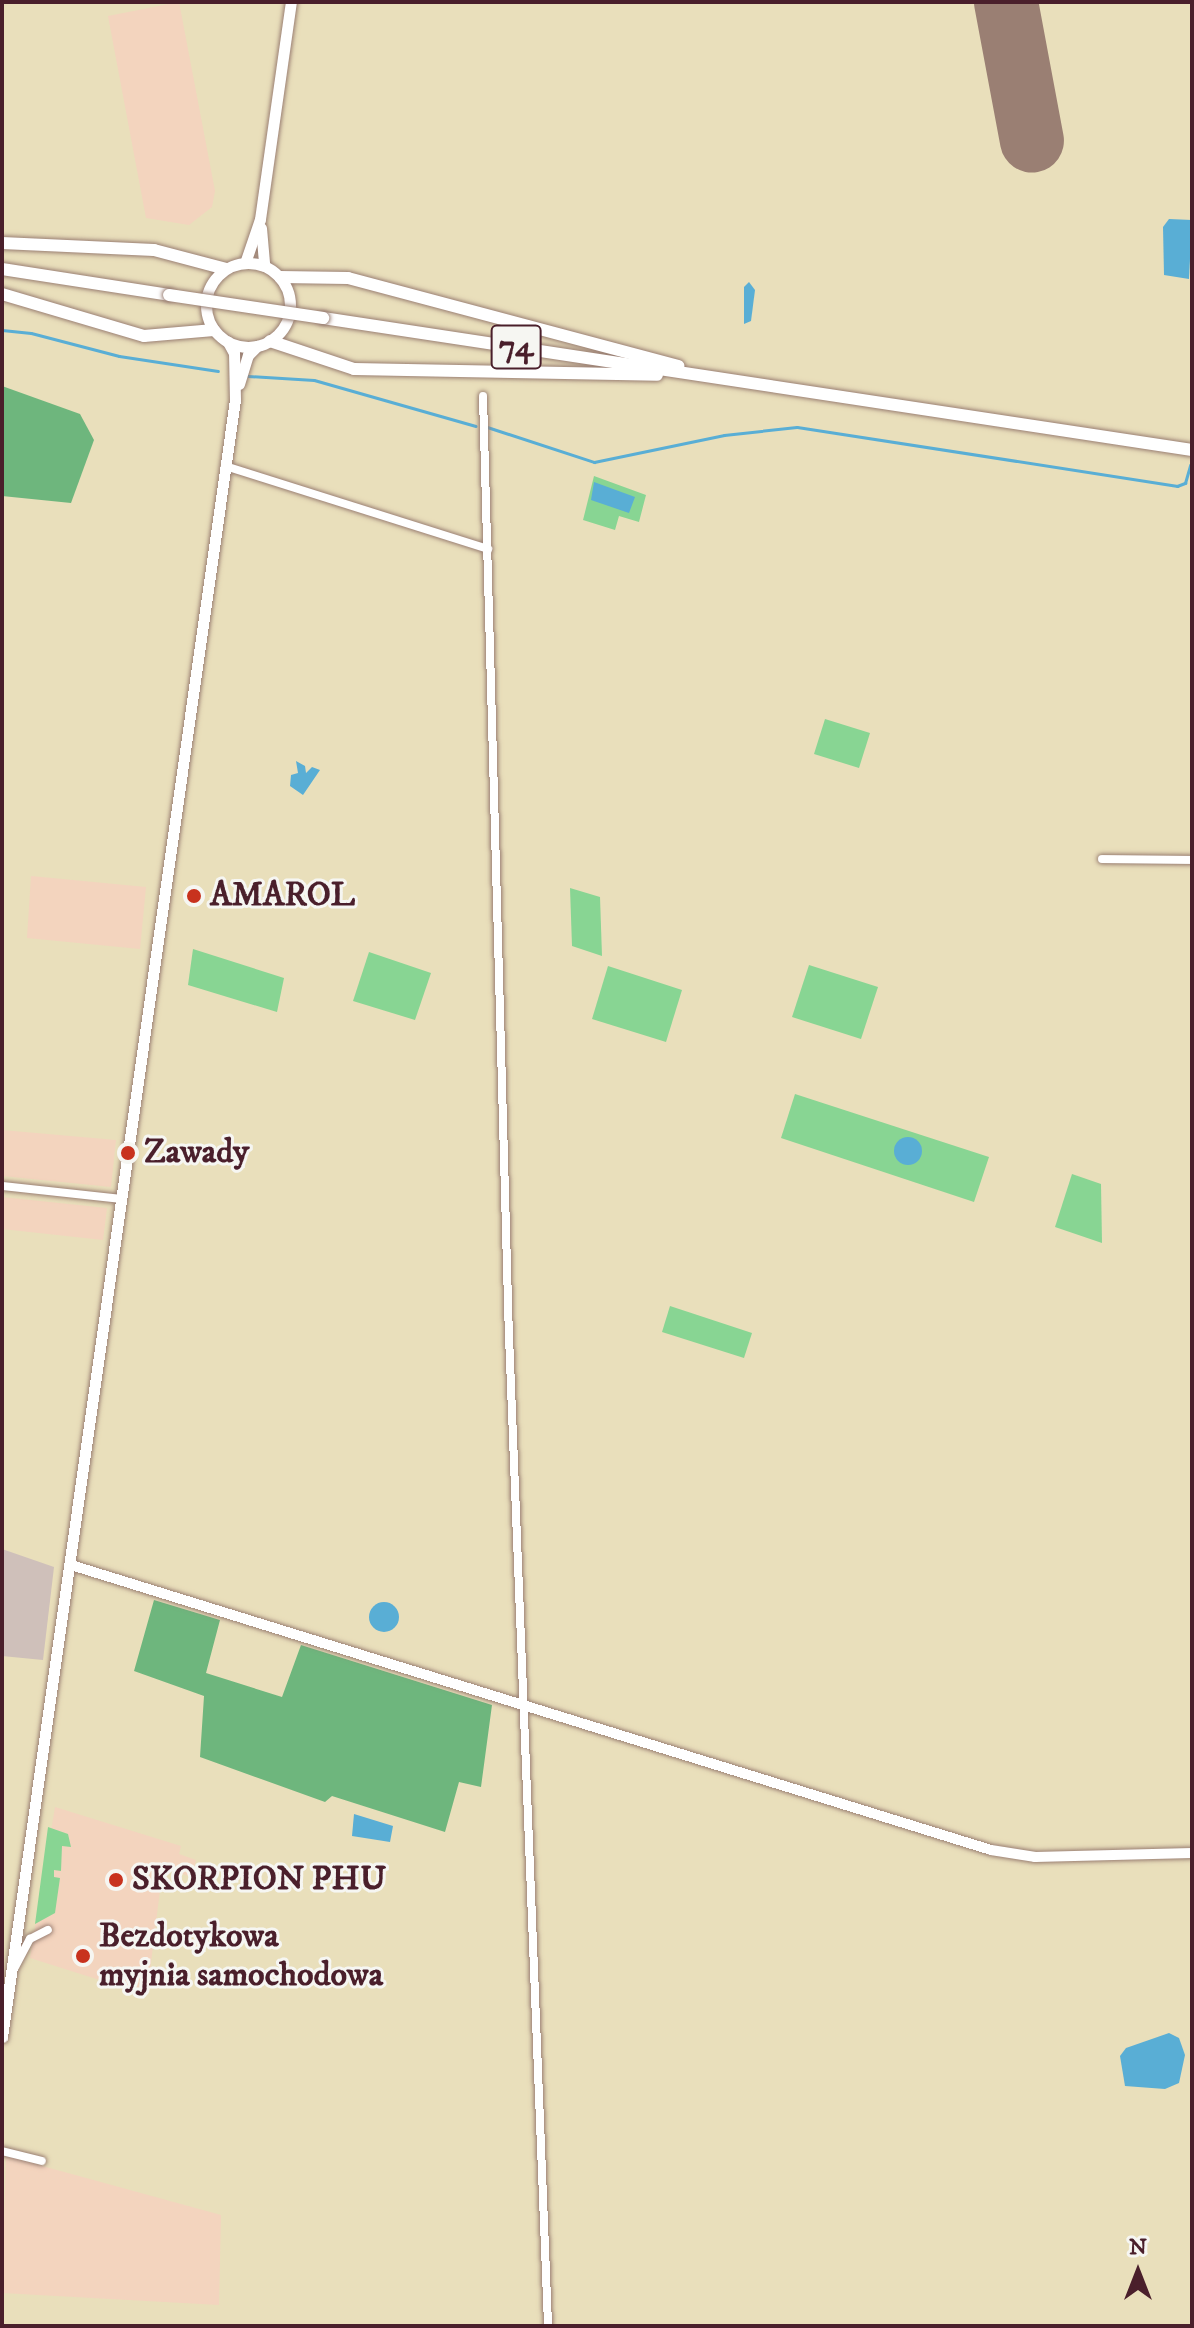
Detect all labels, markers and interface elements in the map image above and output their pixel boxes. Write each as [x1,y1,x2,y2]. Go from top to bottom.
road number: 74 [490,319,542,375]
place label: AMAROL [210,876,355,916]
marker: AMAROL [185,887,203,905]
place label: Zawady [144,1133,249,1173]
marker: Zawady [119,1144,137,1162]
place label: SKORPION PHU [132,1860,386,1900]
marker: SKORPION PHU [107,1871,125,1889]
place label: Bezdotykowa myjnia samochodowa [99,1916,383,1996]
marker: Bezdotykowa myjnia samochodowa [74,1947,92,1965]
north arrow [1098,2232,1178,2312]
text: N [1129,2234,1147,2261]

